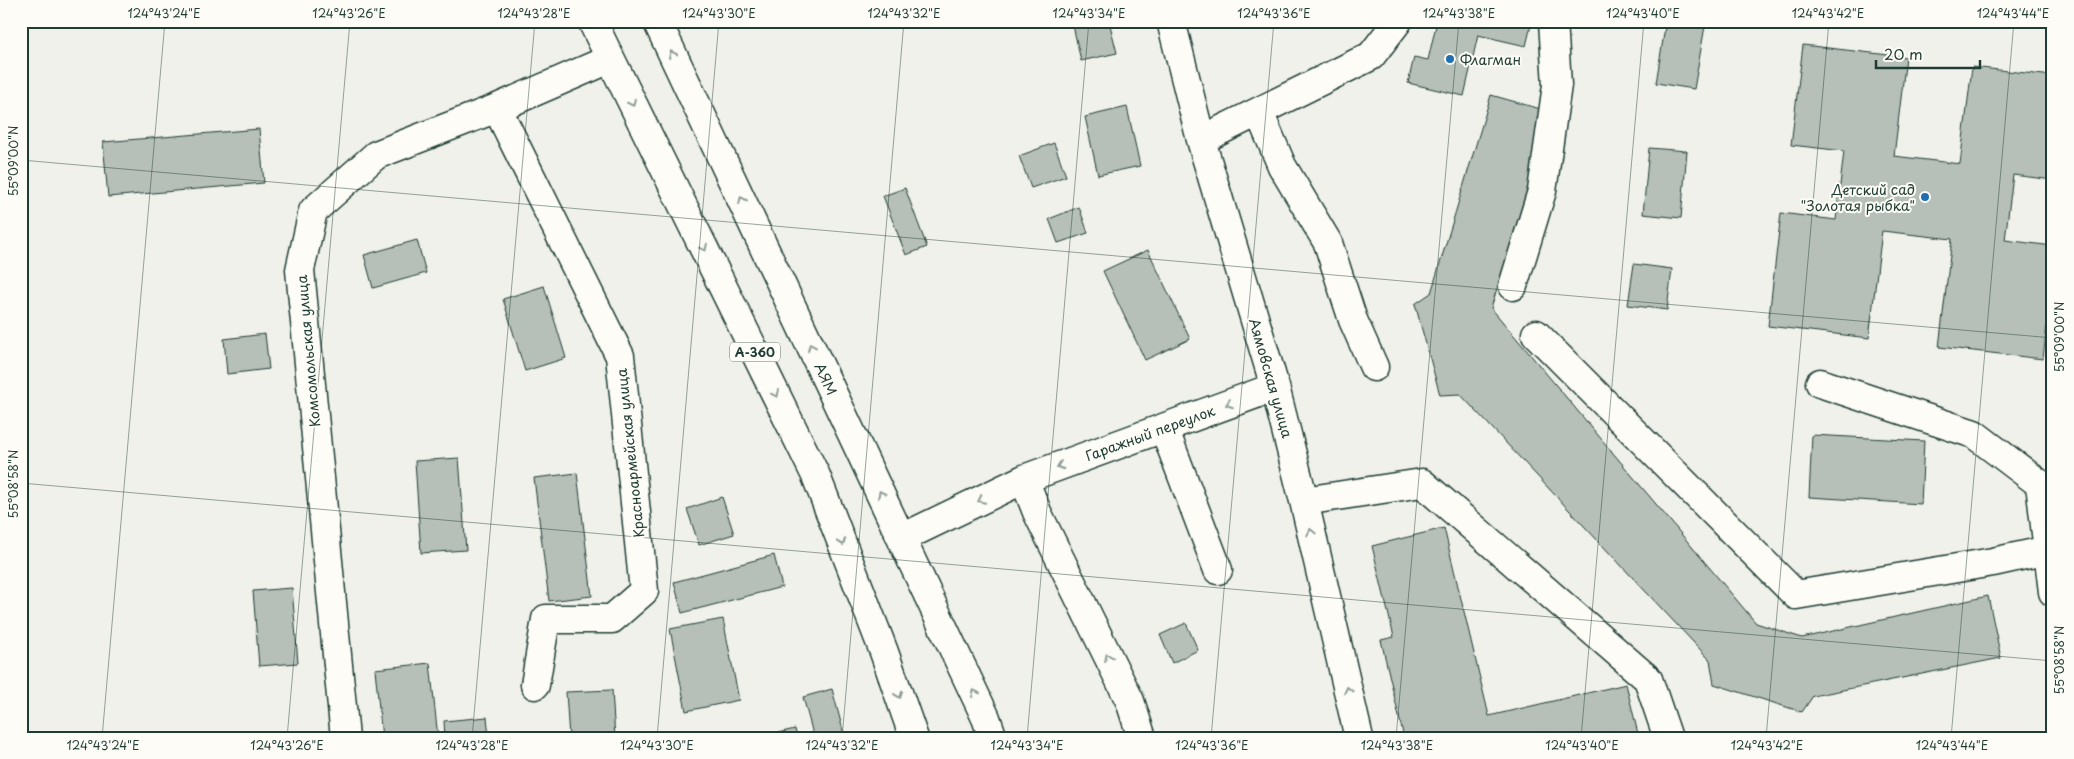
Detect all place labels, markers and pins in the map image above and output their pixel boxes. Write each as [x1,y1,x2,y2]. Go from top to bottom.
place label: Флагман [1460,49,1521,70]
marker: Флагман [1444,53,1456,65]
place label: Детский сад "Золотая рыбка" [1801,179,1915,216]
marker: Детский сад "Золотая рыбка" [1919,191,1931,203]

